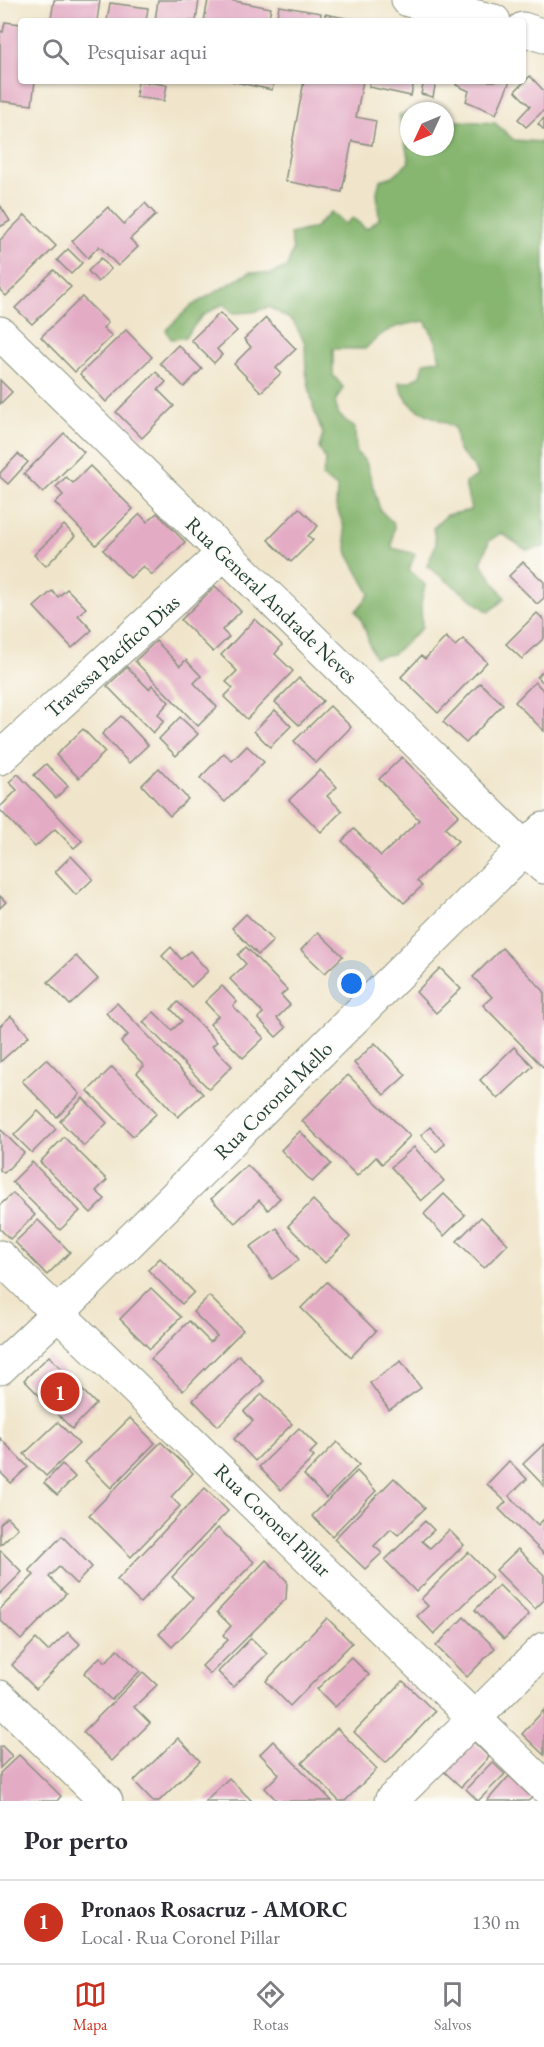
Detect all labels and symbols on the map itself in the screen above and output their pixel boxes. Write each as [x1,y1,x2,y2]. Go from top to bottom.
north arrow [400,102,454,156]
street label: Rua General Andrade Neves [180,511,364,689]
street label: Travessa Pacífico Dias [39,588,185,724]
your location [337,969,366,998]
street label: Rua Coronel Mello [208,1035,338,1165]
pin: 1 [40,1370,80,1414]
street label: Rua Coronel Pillar [209,1457,337,1583]

